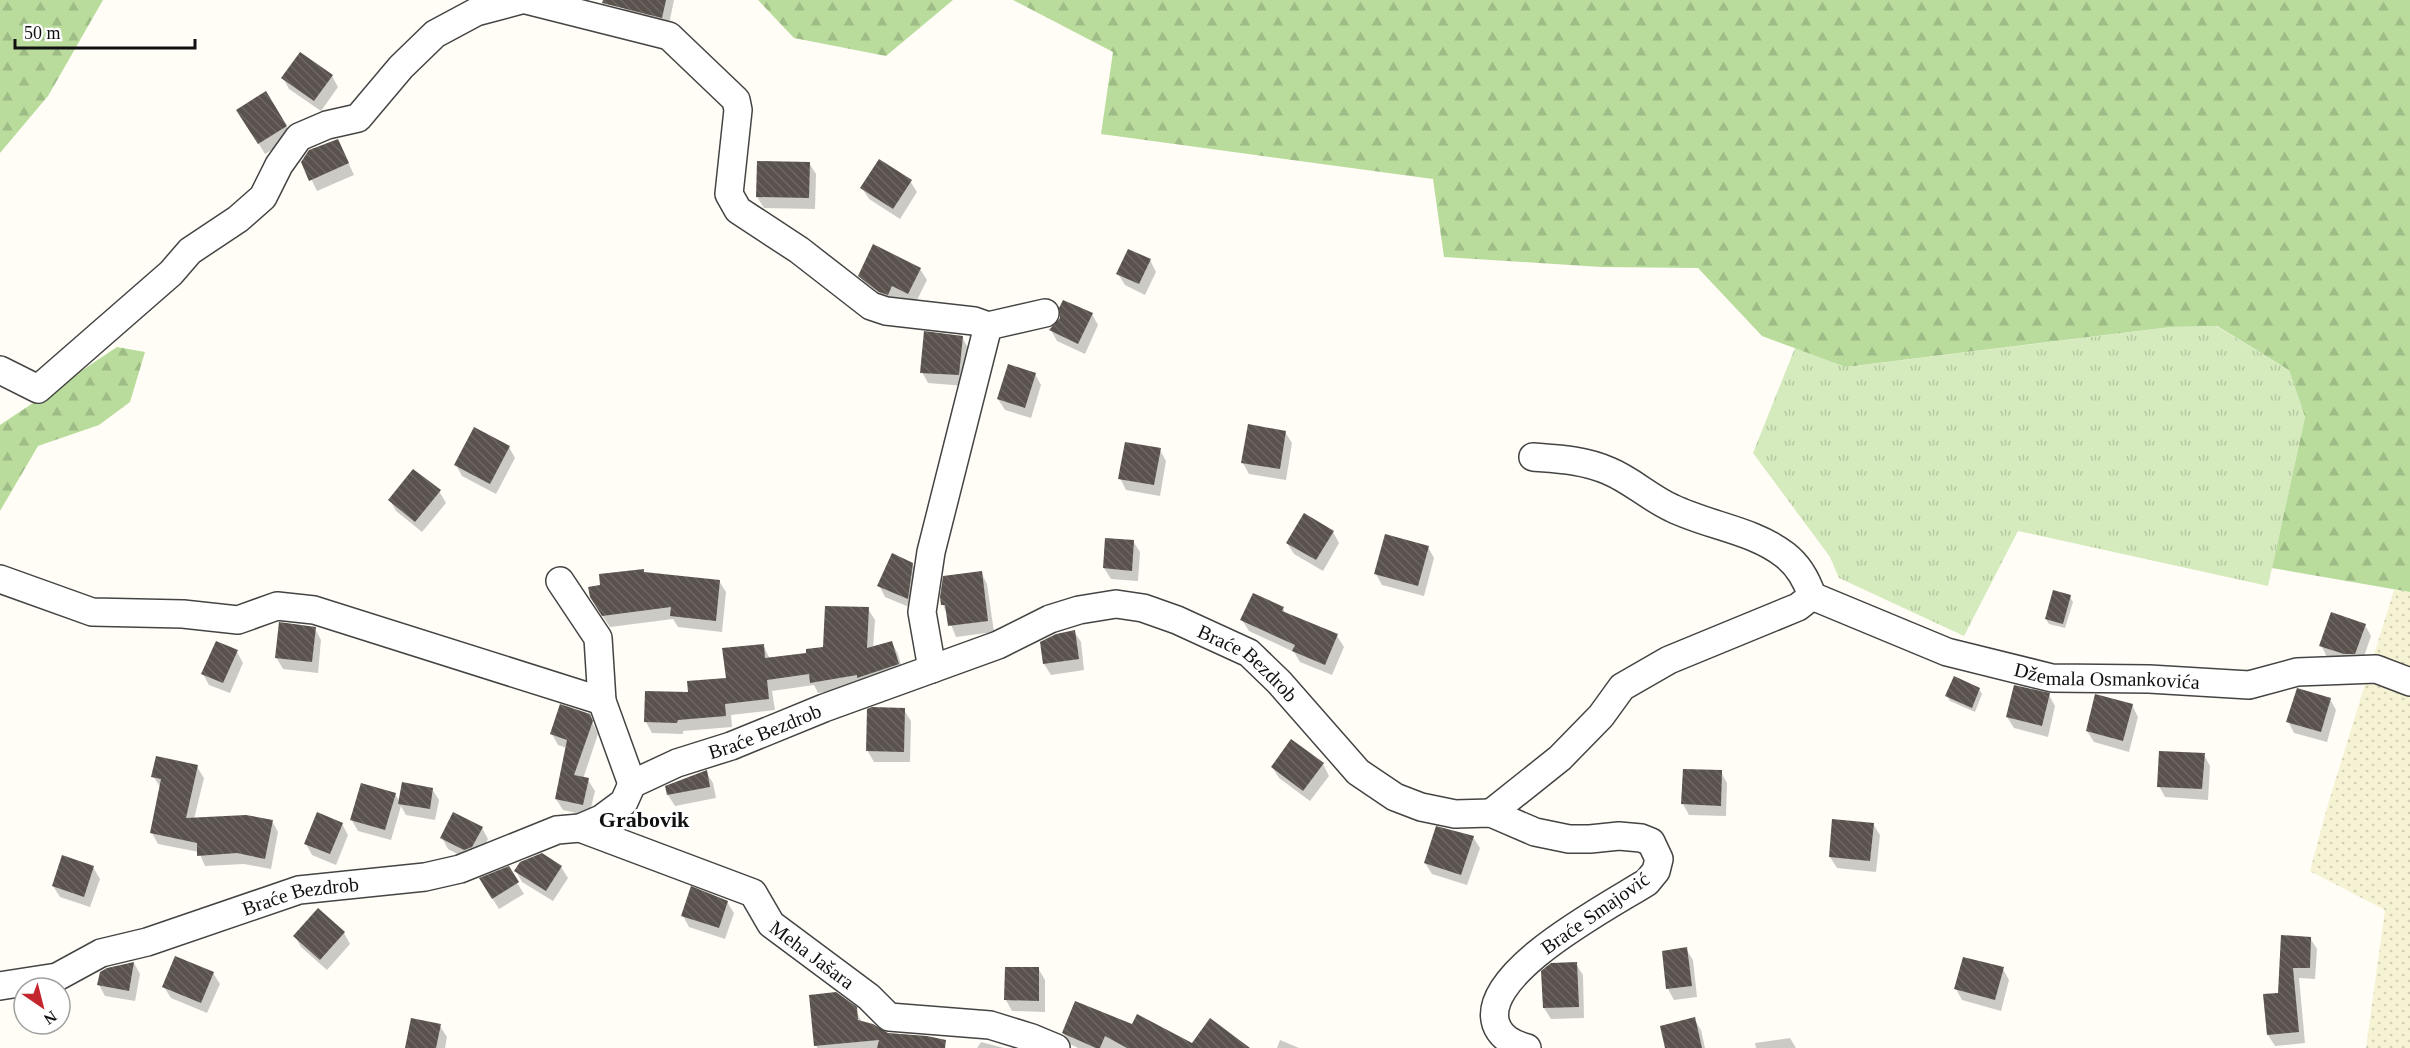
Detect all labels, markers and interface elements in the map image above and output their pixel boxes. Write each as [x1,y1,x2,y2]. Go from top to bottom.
scale bar [15,12,195,50]
text: 50 m [24,23,61,43]
street label: Braće Bezdrob [1194,620,1302,706]
street label: Džemala Osmankovića [2012,658,2200,693]
street label: Braće Bezdrob [706,699,824,763]
district label: Grabovik [599,807,690,832]
street label: Braće Smajović [1537,867,1654,959]
street label: Braće Bezdrob [239,873,360,920]
street label: Meha Jašara [766,916,859,993]
north arrow [12,976,72,1036]
text: N [40,1008,60,1028]

